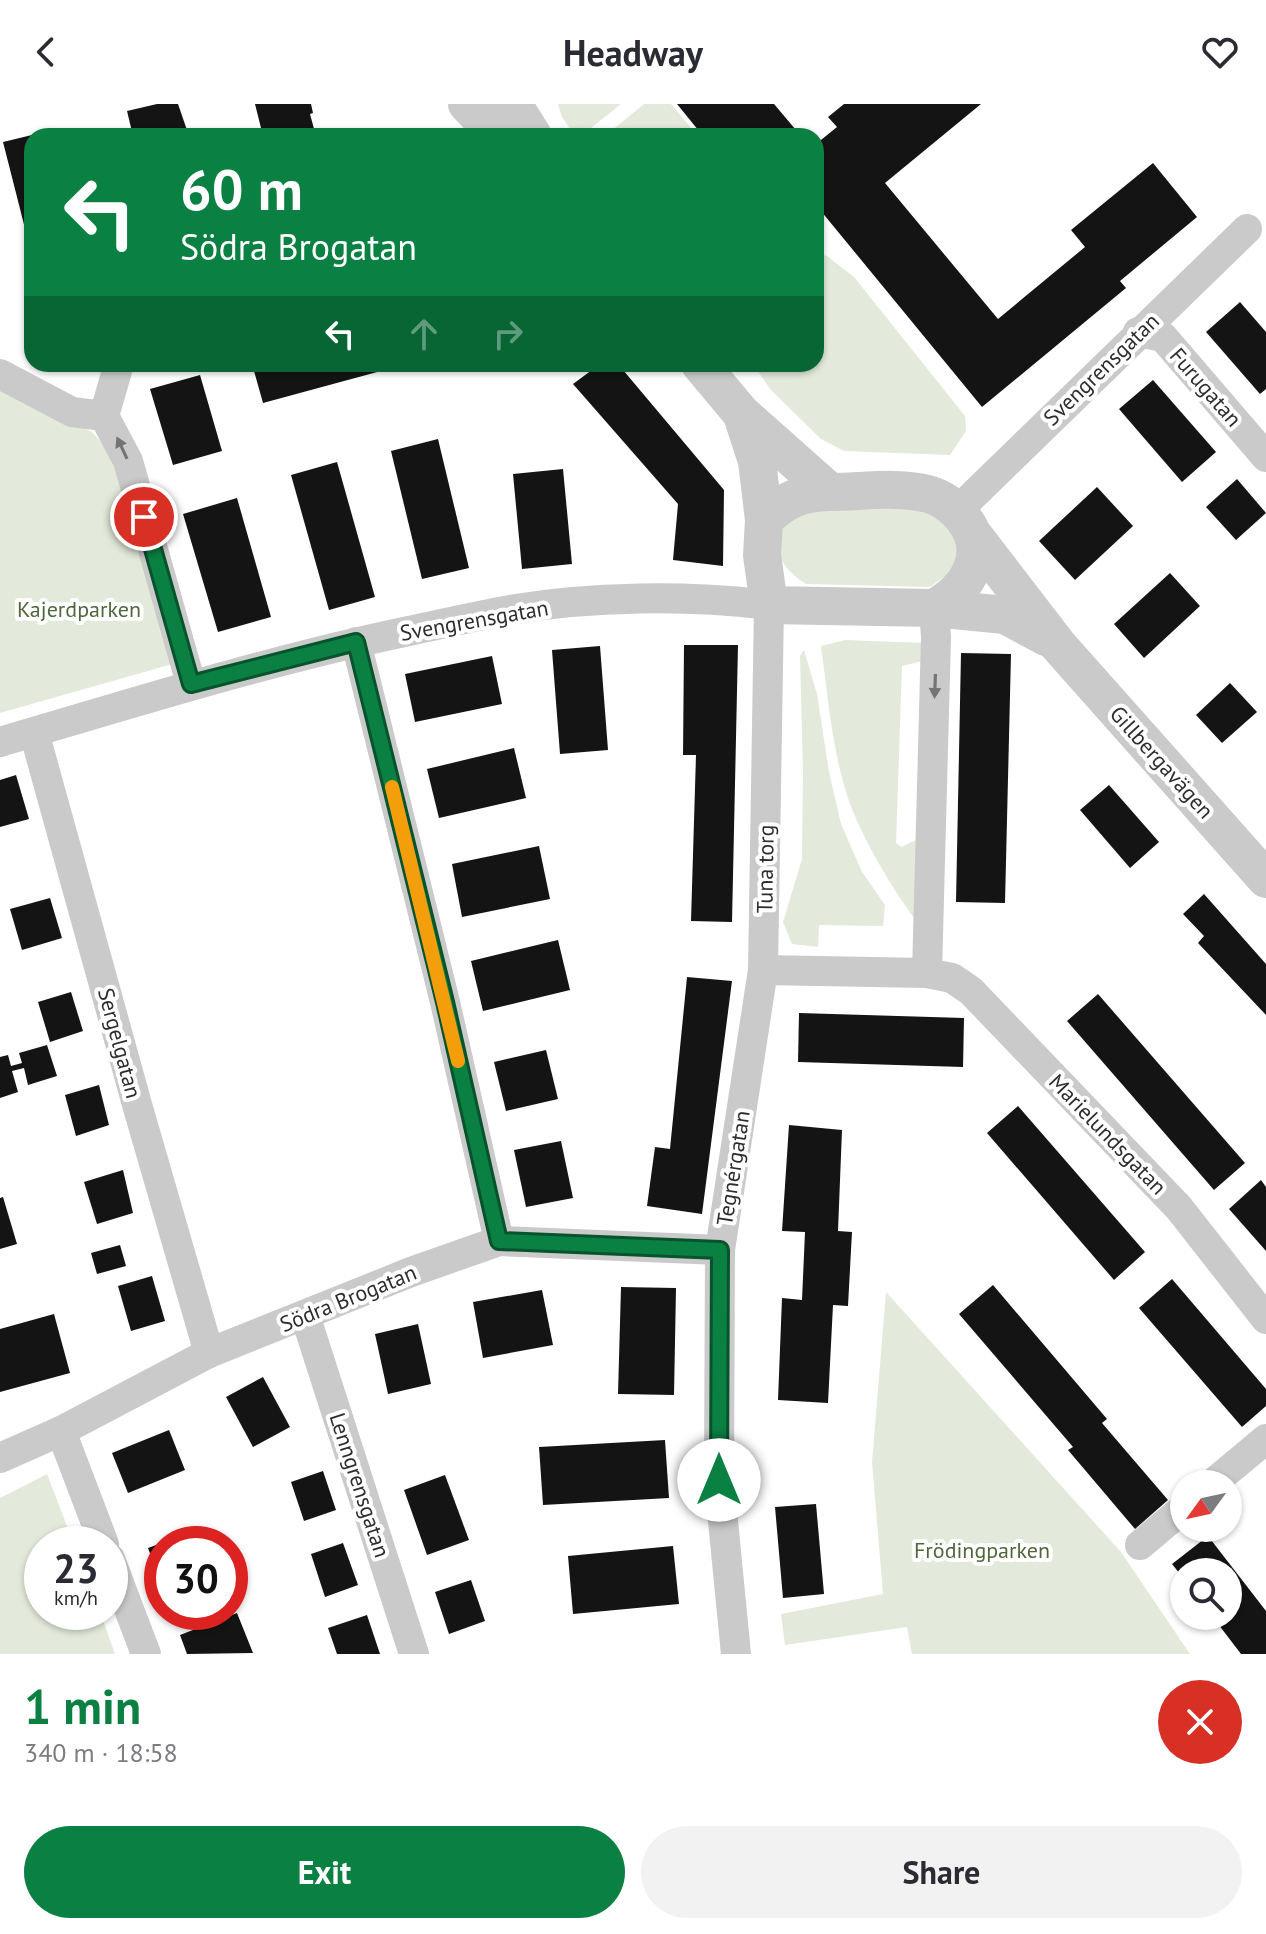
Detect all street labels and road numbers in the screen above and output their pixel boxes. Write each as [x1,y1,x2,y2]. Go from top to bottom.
street label: Svengrensgatan [1037,307,1165,431]
street label: Furugatan [1164,342,1248,432]
street label: Svengrensgatan [398,593,550,647]
street label: Gillbergavägen [1104,700,1220,824]
street label: Tuna torg [750,824,780,914]
street label: Sergelgatan [92,985,148,1101]
street label: Marielundsgatan [1043,1068,1173,1200]
street label: Tegnérgatan [710,1109,756,1227]
street label: Södra Brogatan [276,1258,420,1338]
street label: Lenngrensgatan [323,1409,397,1561]

